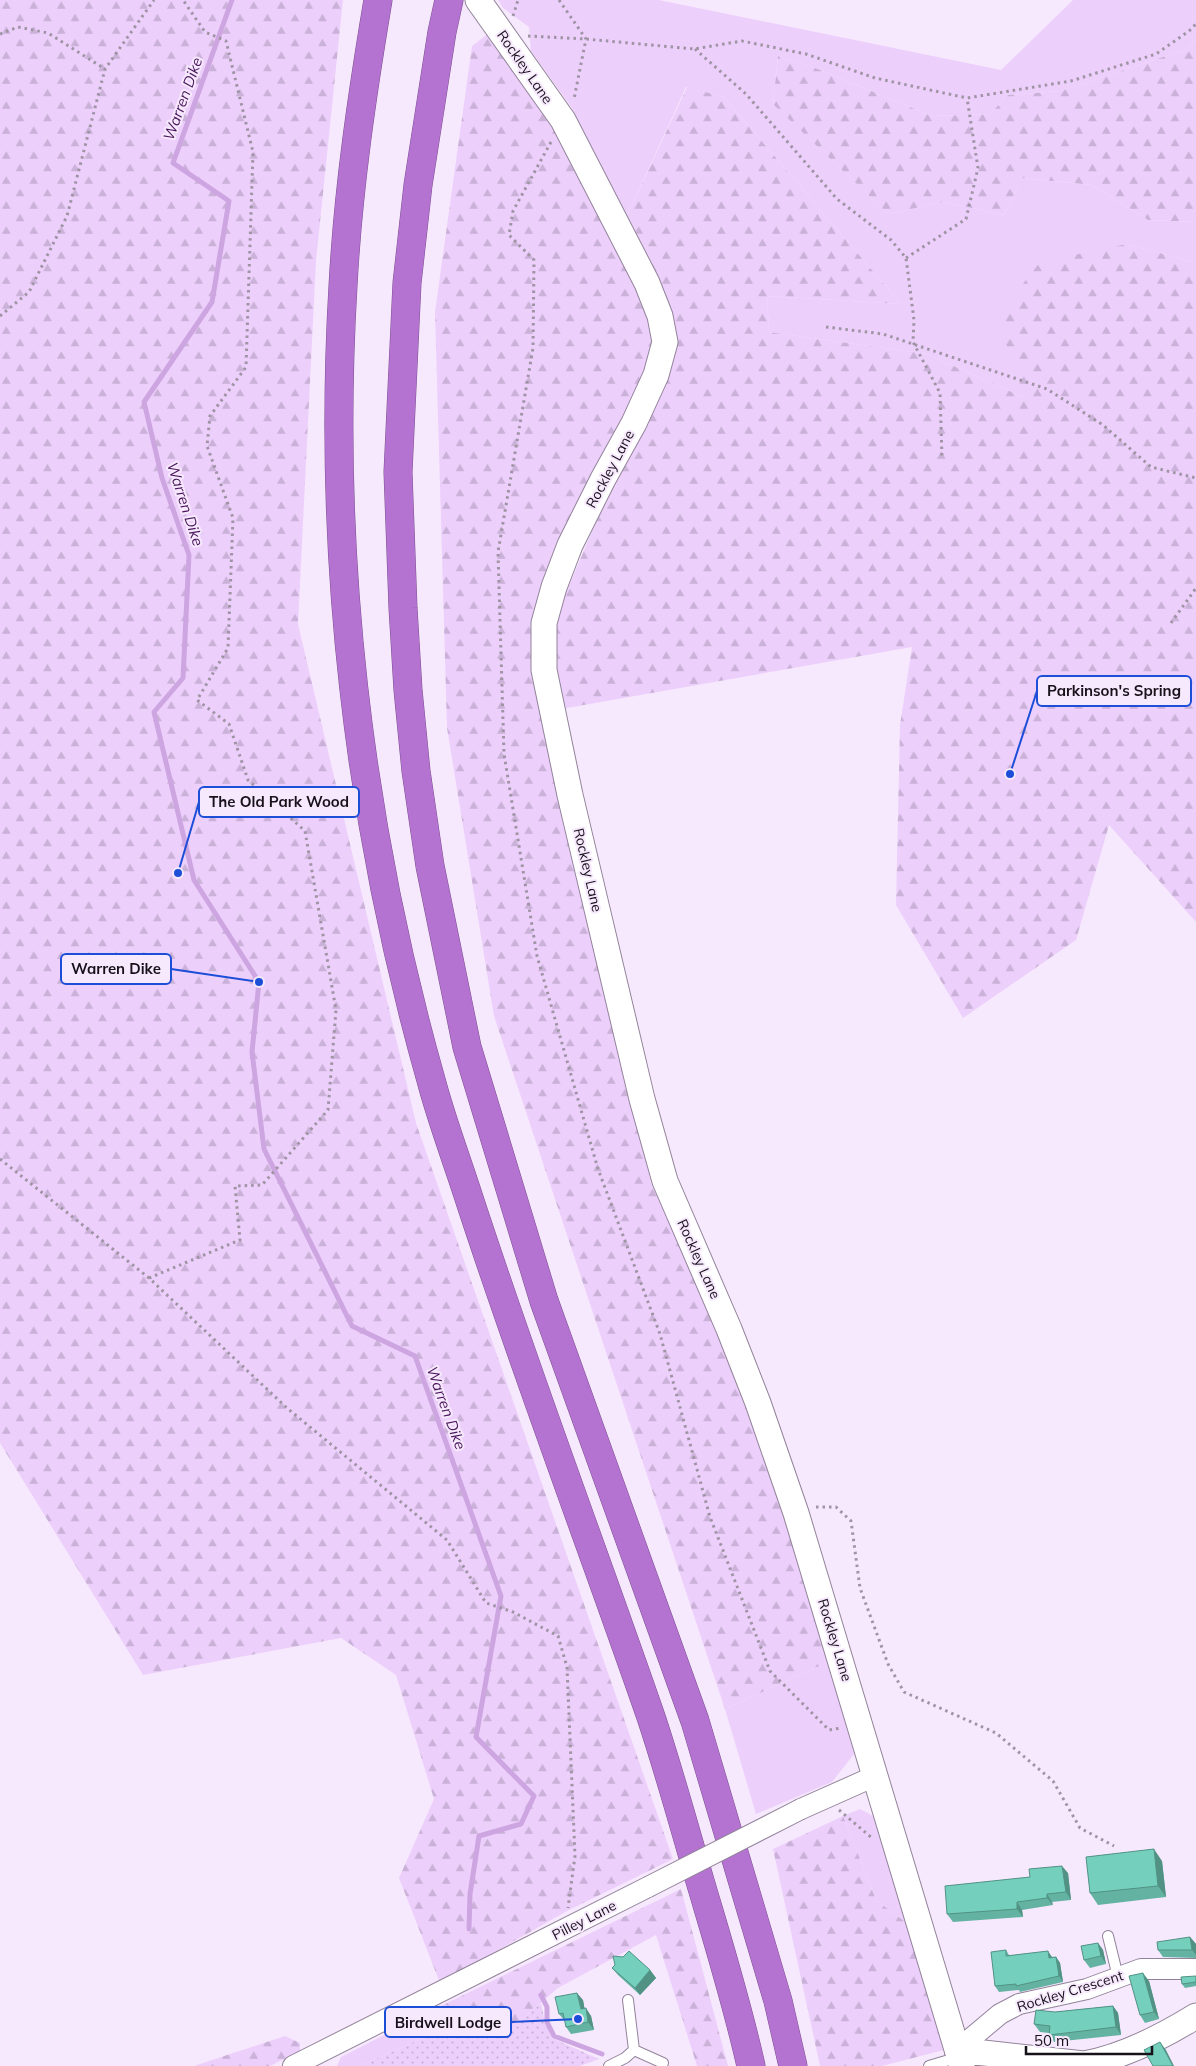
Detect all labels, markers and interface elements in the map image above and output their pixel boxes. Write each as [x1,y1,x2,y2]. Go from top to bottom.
street label: Rockley Lane [493,27,557,107]
water label: Warren Dike [159,55,206,143]
street label: Rockley Lane [582,427,638,511]
water label: Warren Dike [163,460,208,548]
callout: Parkinson's Spring [1037,676,1191,706]
text: Parkinson's Spring [1047,681,1181,700]
callout: The Old Park Wood [199,787,359,817]
text: The Old Park Wood [209,792,349,811]
street label: Rockley Lane [570,826,606,914]
callout: Warren Dike [61,954,171,984]
text: Warren Dike [71,959,161,978]
street label: Rockley Lane [673,1216,725,1302]
water label: Warren Dike [423,1364,470,1452]
street label: Rockley Lane [814,1597,856,1683]
street label: Pilley Lane [549,1896,619,1944]
street label: Rockley Crescent [1015,1966,1125,2016]
callout: Birdwell Lodge [385,2007,511,2037]
text: Birdwell Lodge [395,2013,501,2032]
scale bar [1026,2024,1152,2056]
text: 50 m [1034,2031,1069,2050]

